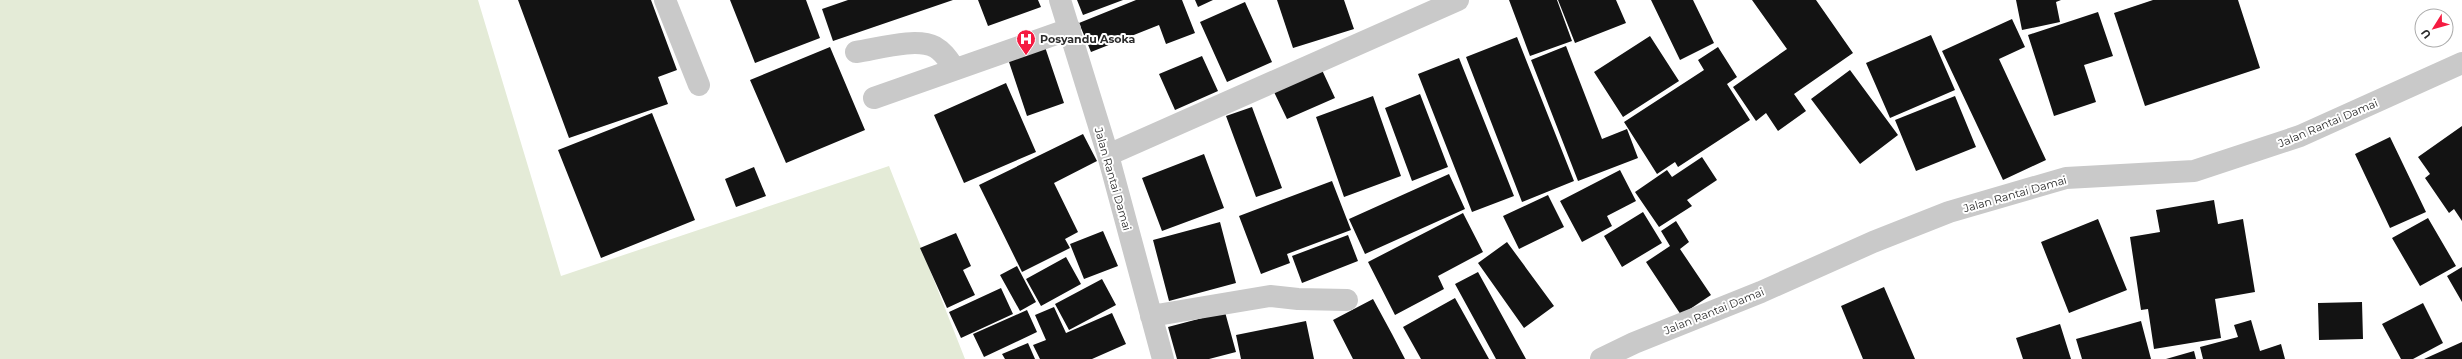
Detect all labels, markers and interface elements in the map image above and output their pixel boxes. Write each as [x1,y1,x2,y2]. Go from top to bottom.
north arrow [2414,8,2454,48]
text: U [2418,26,2434,42]
hospital icon: Posyandu Asoka [1015,28,1037,56]
place label: Posyandu Asoka [1040,32,1136,46]
street label: Jalan Rantai Damai [2275,96,2380,151]
street label: Jalan Rantai Damai [1091,125,1134,232]
street label: Jalan Rantai Damai [1961,173,2068,216]
street label: Jalan Rantai Damai [1661,284,1766,338]

